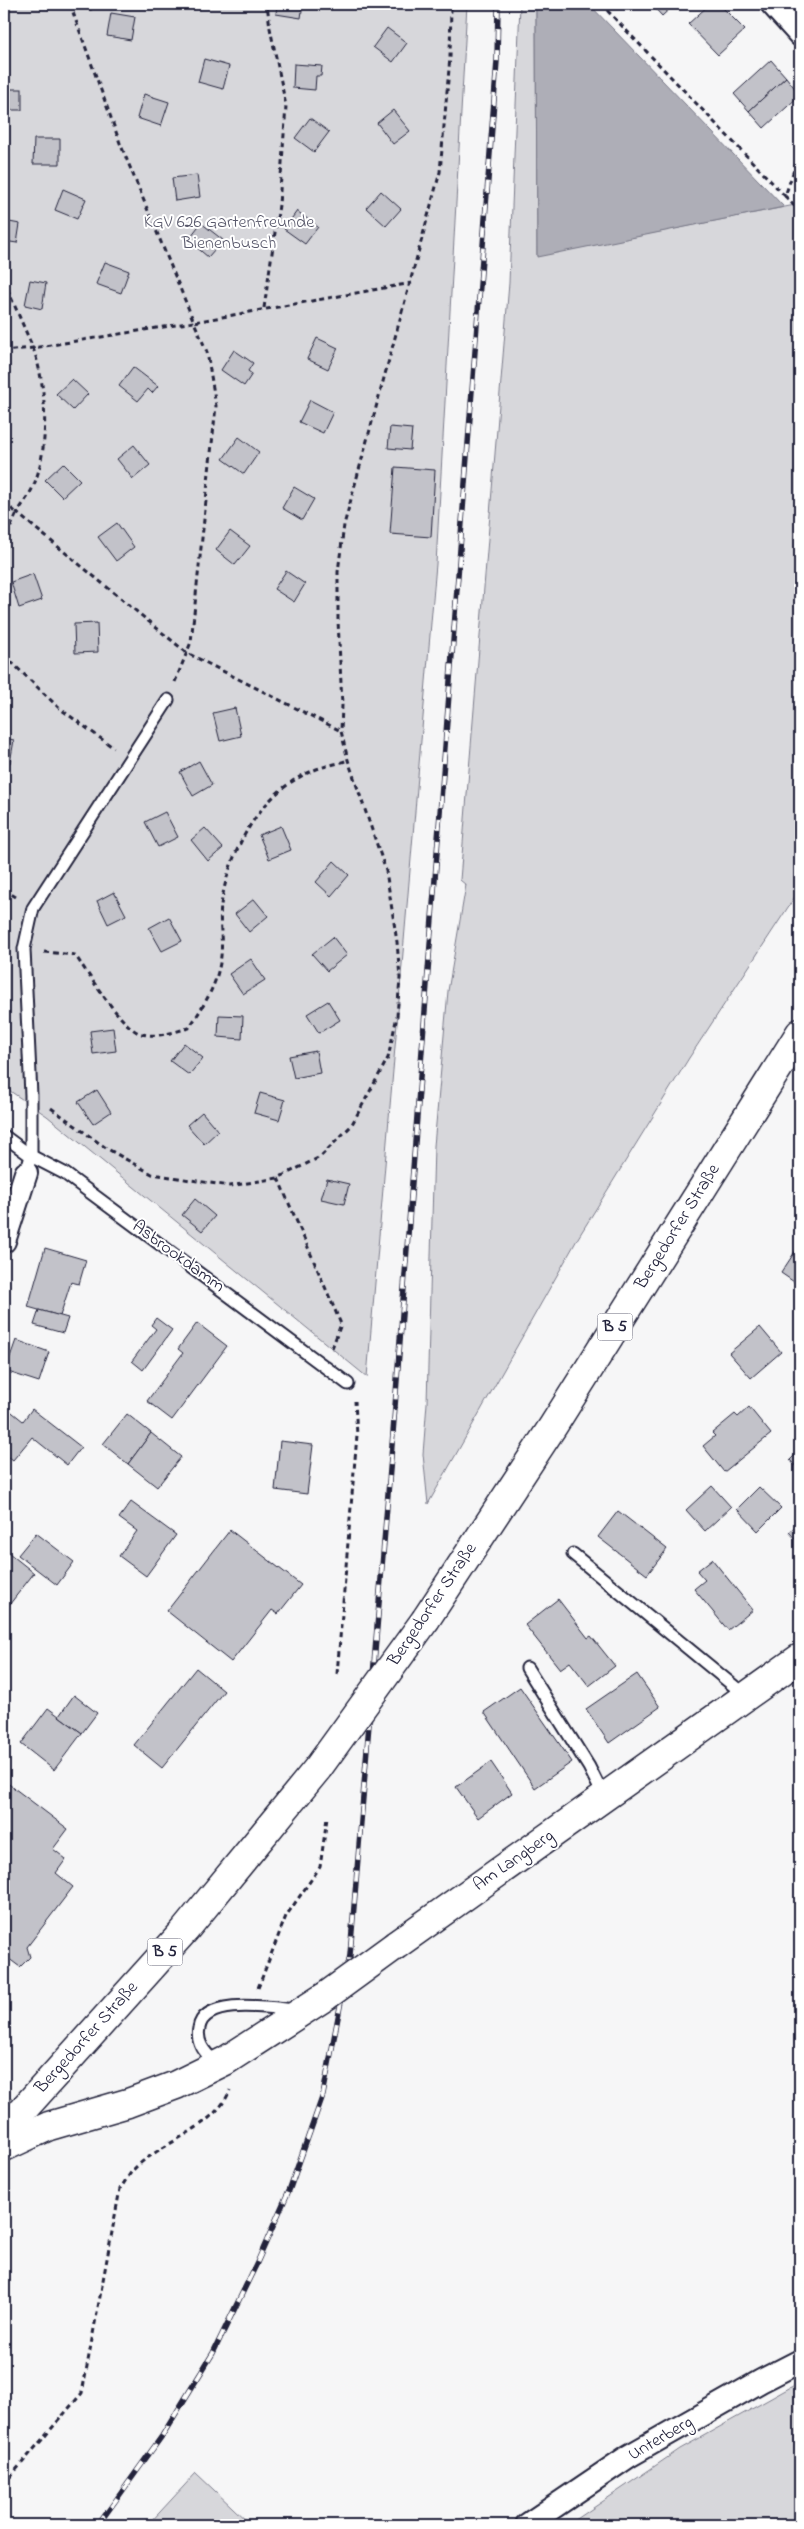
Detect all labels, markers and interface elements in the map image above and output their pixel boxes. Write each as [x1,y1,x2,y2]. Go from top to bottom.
park label: KGV 626 Gartenfreunde Bienenbusch [144,210,315,257]
street label: Bergedorfer Straße [628,1158,728,1296]
street label: Asbrookdamm [126,1214,230,1300]
road number: B 5 [598,1314,632,1340]
street label: Bergedorfer Straße [381,1537,485,1673]
street label: Am Langberg [468,1824,560,1899]
road number: B 5 [148,1938,182,1965]
street label: Bergedorfer Straße [29,1975,146,2102]
street label: Unterberg [624,2410,699,2469]

